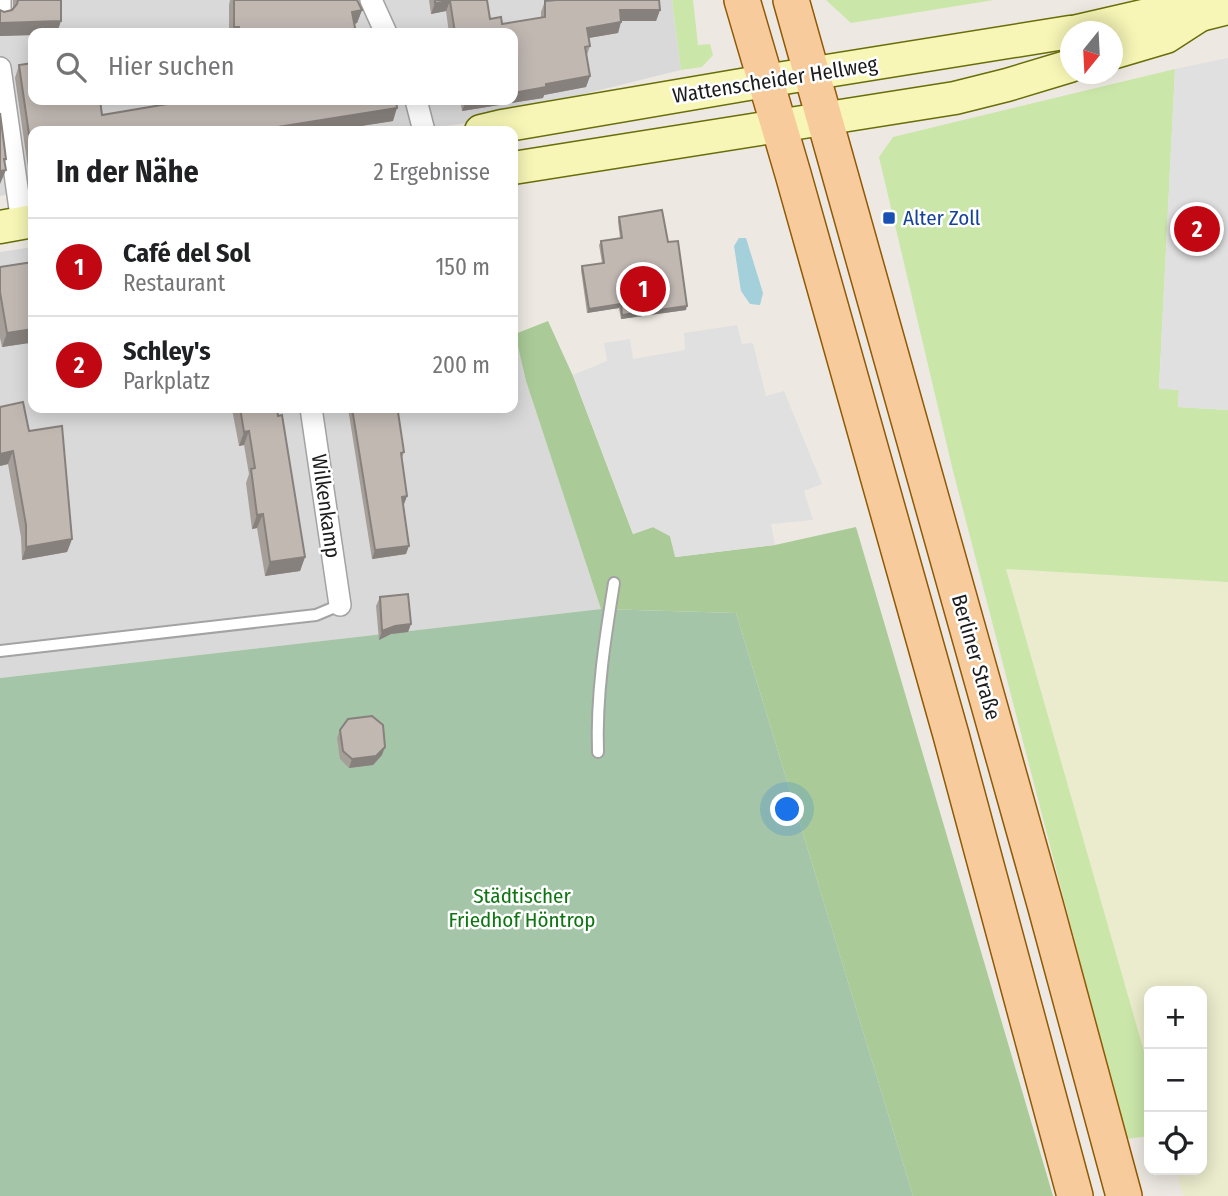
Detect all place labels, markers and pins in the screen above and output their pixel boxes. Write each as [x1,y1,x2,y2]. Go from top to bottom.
pin: 2 [1174,203,1220,255]
place label: Alter Zoll [903,205,981,231]
marker: Alter Zoll [881,210,897,226]
pin: 1 [620,263,666,315]

